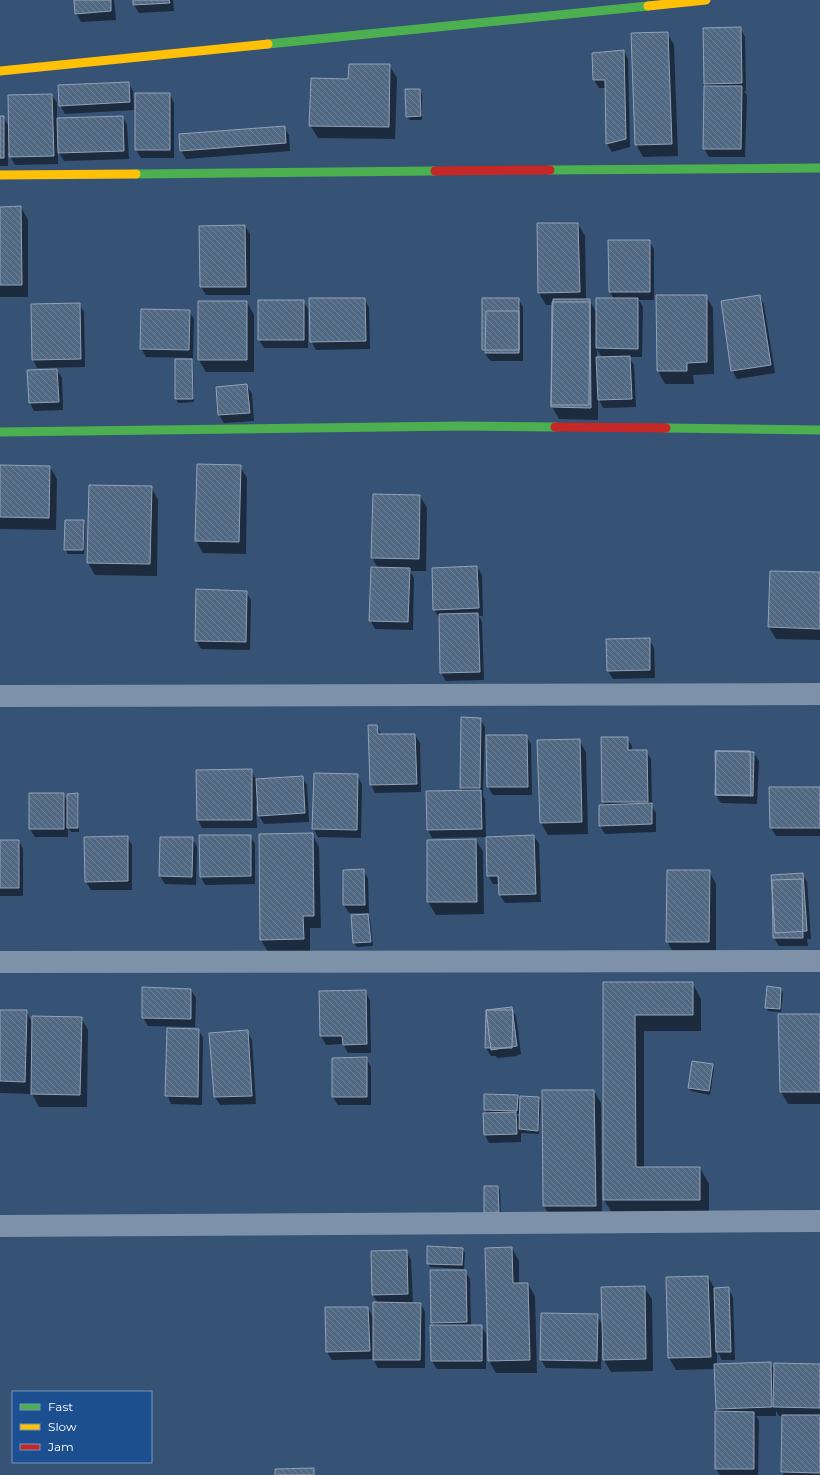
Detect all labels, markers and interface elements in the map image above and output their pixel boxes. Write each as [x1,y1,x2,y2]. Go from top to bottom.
legend [12,1391,152,1463]
text: Fast [48,1399,73,1414]
text: Slow [48,1419,77,1434]
text: Jam [47,1439,74,1454]

